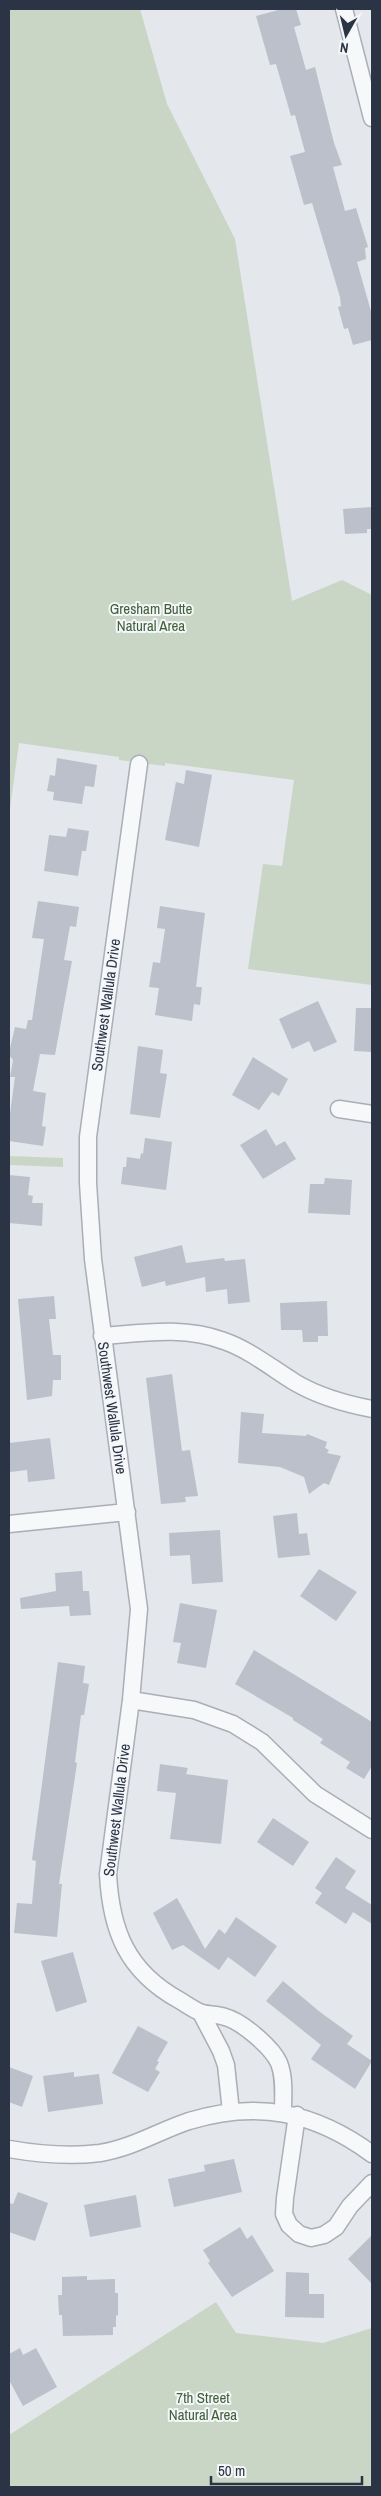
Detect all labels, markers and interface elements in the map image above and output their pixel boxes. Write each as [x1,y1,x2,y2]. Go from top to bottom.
north arrow [321,10,371,60]
text: N [339,38,350,57]
park label: Gresham Butte Natural Area [110,598,193,636]
street label: Southwest Wallula Drive [86,937,125,1073]
street label: Southwest Wallula Drive [93,1340,132,1476]
street label: Southwest Wallula Drive [98,1742,135,1877]
park label: 7th Street Natural Area [169,2387,237,2425]
scale bar [211,2454,362,2486]
text: 50 m [218,2460,245,2481]

